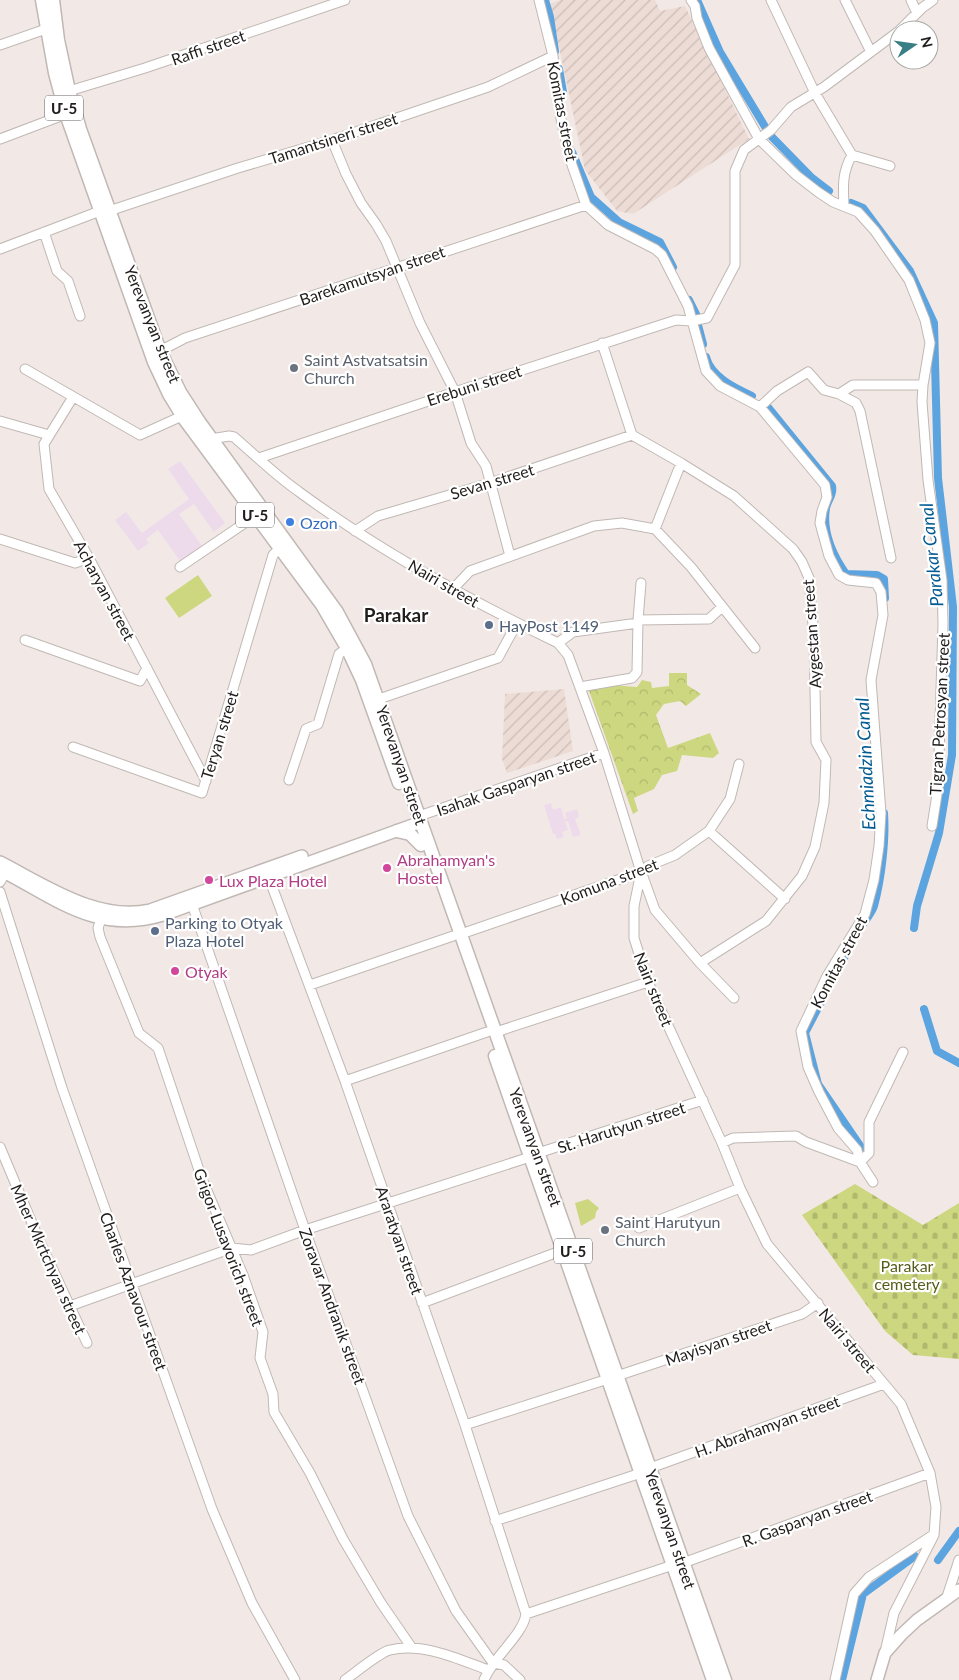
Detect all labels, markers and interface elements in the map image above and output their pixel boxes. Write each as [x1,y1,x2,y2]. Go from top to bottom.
north arrow [889,20,939,70]
street label: Raffi street [169,25,248,68]
text: N [918,35,937,49]
street label: Komitas street [544,59,582,163]
road number: Մ-5 [45,96,83,120]
street label: Tamantsineri street [266,108,400,168]
street label: Barekamutsyan street [297,241,447,309]
street label: Yerevanyan street [121,262,185,386]
place label: Saint Astvatsatsin Church [304,350,428,387]
street label: Erebuni street [424,361,524,409]
marker: Saint Astvatsatsin Church [288,362,300,374]
street label: Sevan street [448,459,536,503]
road number: Մ-5 [236,502,274,528]
water label: Parakar Canal [915,502,947,608]
place label: Ozon [300,513,338,532]
marker: Ozon [284,516,296,528]
street label: Acharyan street [71,537,140,644]
street label: Nairi street [405,555,483,611]
street label: Aygestan street [798,579,824,689]
district label: Parakar [364,603,429,626]
place label: HayPost 1149 [499,616,599,635]
marker: HayPost 1149 [483,619,495,631]
street label: Tigran Petrosyan street [925,632,953,796]
street label: Teryan street [197,688,242,782]
water label: Echmiadzin Canal [851,697,879,831]
street label: Yerevanyan street [373,703,431,827]
street label: Isahak Gasparyan street [434,747,598,819]
place label: Abrahamyan's Hostel [397,850,495,887]
street label: Komuna street [558,854,661,908]
marker: Abrahamyan's Hostel [381,862,393,874]
place label: Lux Plaza Hotel [219,871,327,890]
marker: Lux Plaza Hotel [203,874,215,886]
street label: Komitas street [806,912,870,1011]
place label: Parking to Otyak Plaza Hotel [165,913,284,950]
marker: Parking to Otyak Plaza Hotel [149,925,161,937]
street label: Nairi street [631,949,678,1029]
place label: Otyak [185,962,229,981]
marker: Otyak [169,965,181,977]
street label: Yerevanyan street [506,1085,566,1209]
street label: St. Harutyun street [555,1097,688,1157]
street label: Grigor Lusavorich street [190,1165,268,1329]
street label: Mher Mkrtchyan street [7,1181,91,1337]
street label: Araratyan street [373,1183,428,1297]
street label: Charles Aznavour street [96,1209,172,1373]
place label: Saint Harutyun Church [615,1212,721,1249]
marker: Saint Harutyun Church [599,1224,611,1236]
street label: Zoravar Andranik street [296,1225,370,1387]
road number: Մ-5 [554,1238,592,1264]
park label: Parakar cemetery [874,1256,941,1293]
street label: Nairi street [816,1304,881,1376]
street label: Mayisyan street [662,1315,774,1369]
street label: H. Abrahamyan street [692,1391,842,1461]
street label: Yerevanyan street [642,1467,700,1591]
street label: R. Gasparyan street [739,1486,875,1550]

